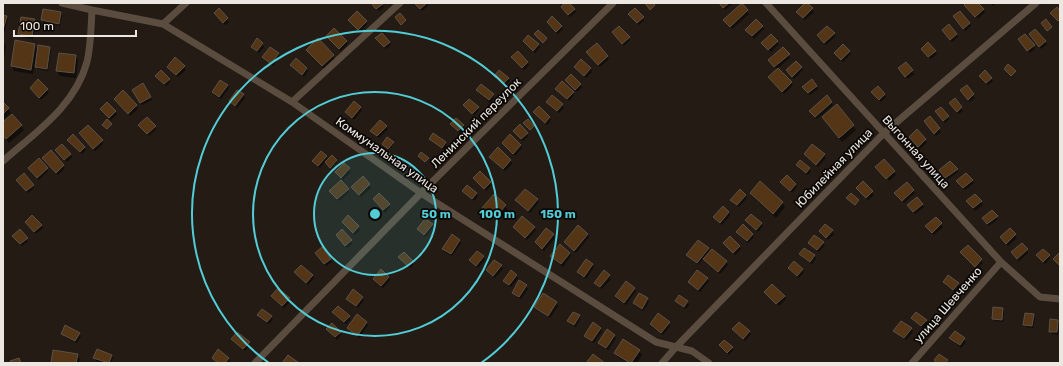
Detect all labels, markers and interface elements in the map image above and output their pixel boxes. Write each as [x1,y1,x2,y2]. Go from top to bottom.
scale bar [14,12,136,38]
text: 100 m [20,19,54,33]
street label: Ленинский переулок [428,75,524,171]
street label: Выгонная улица [879,113,953,191]
street label: Коммунальная улица [333,114,441,196]
street label: Юбилейная улица [793,126,875,210]
centre of rings [368,207,382,221]
text: 50 m [421,207,451,221]
text: 100 m [479,207,515,221]
text: 150 m [540,207,576,221]
street label: улица Шевченко [911,264,985,346]

